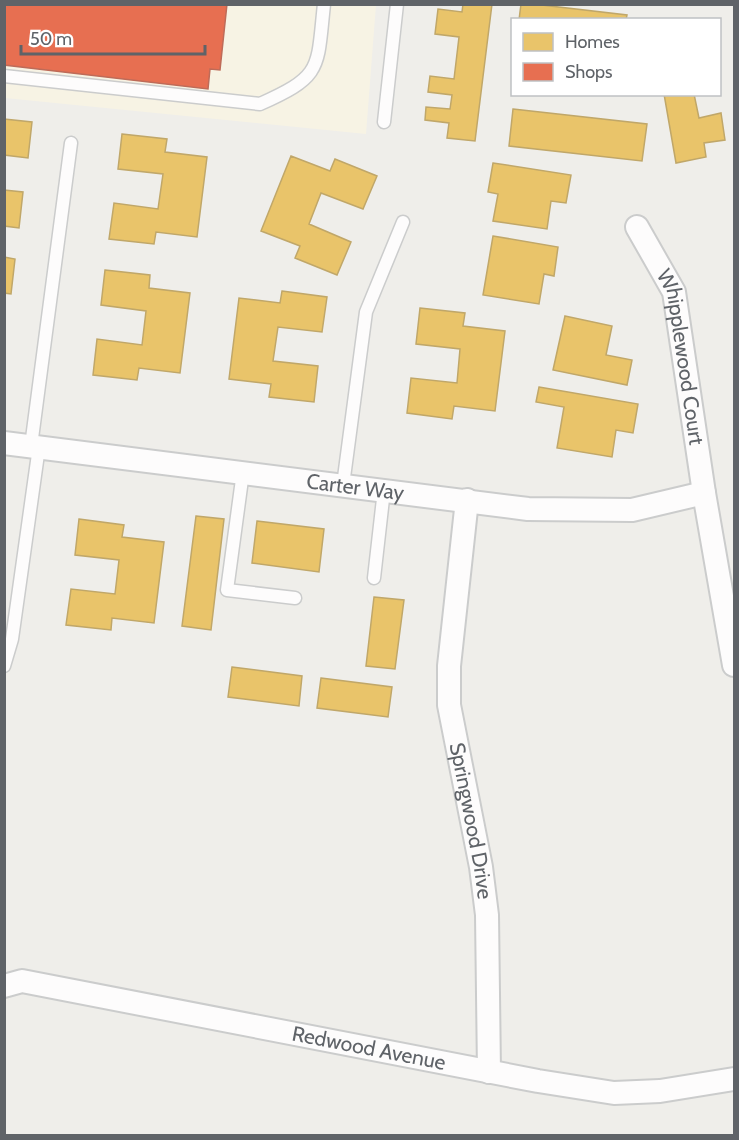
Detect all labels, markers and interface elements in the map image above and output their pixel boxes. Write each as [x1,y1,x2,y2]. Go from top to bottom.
scale bar [21,18,206,56]
legend [511,18,721,96]
text: 50 m [30,28,72,50]
text: Homes [565,31,620,53]
text: Shops [565,61,613,83]
street label: Whipplewood Court [652,265,710,446]
street label: Carter Way [305,468,406,505]
street label: Springwood Drive [445,740,498,901]
street label: Redwood Avenue [290,1021,448,1075]

